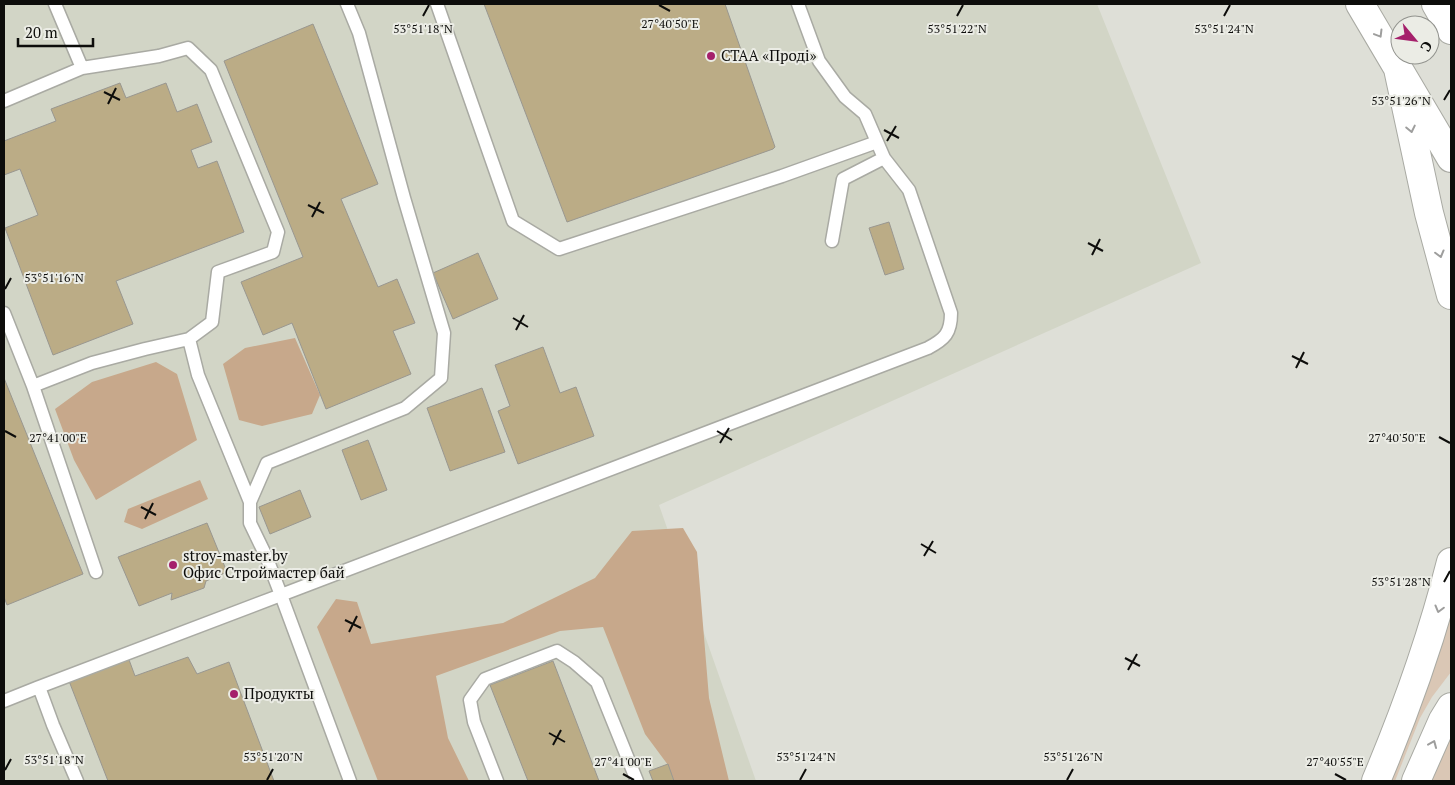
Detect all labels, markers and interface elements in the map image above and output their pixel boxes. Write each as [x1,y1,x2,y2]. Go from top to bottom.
scale bar [18,15,92,47]
north arrow [1390,15,1440,65]
text: 27°40'50"E [641,16,699,31]
text: 53°51'18"N [393,21,453,36]
text: 53°51'22"N [927,21,987,36]
text: 53°51'24"N [1194,21,1254,36]
text: 20 m [25,22,58,42]
one-way arrow [1372,28,1382,37]
text: С [1416,38,1437,55]
place label: СТАА «Проді» [721,45,817,65]
marker: СТАА «Проді» [705,50,717,62]
text: 53°51'26"N [1371,93,1431,108]
one-way arrow [1405,124,1416,133]
one-way arrow [1435,249,1445,257]
text: 53°51'16"N [24,270,84,285]
text: 27°41'00"E [29,430,87,445]
text: 27°40'50"E [1368,430,1426,445]
place label: stroy-master.by Офис Строймастер бай [183,545,345,582]
marker: stroy-master.by Офис Строймастер бай [167,559,179,571]
text: 53°51'28"N [1371,574,1431,589]
one-way arrow [1434,605,1444,613]
place label: Продукты [244,683,314,703]
marker: Продукты [228,688,240,700]
one-way arrow [1426,740,1437,749]
text: 53°51'20"N [243,749,303,764]
text: 53°51'24"N [776,749,836,764]
text: 53°51'26"N [1043,749,1103,764]
text: 53°51'18"N [24,752,84,767]
text: 27°41'00"E [594,754,652,769]
text: 27°40'55"E [1306,754,1364,769]

